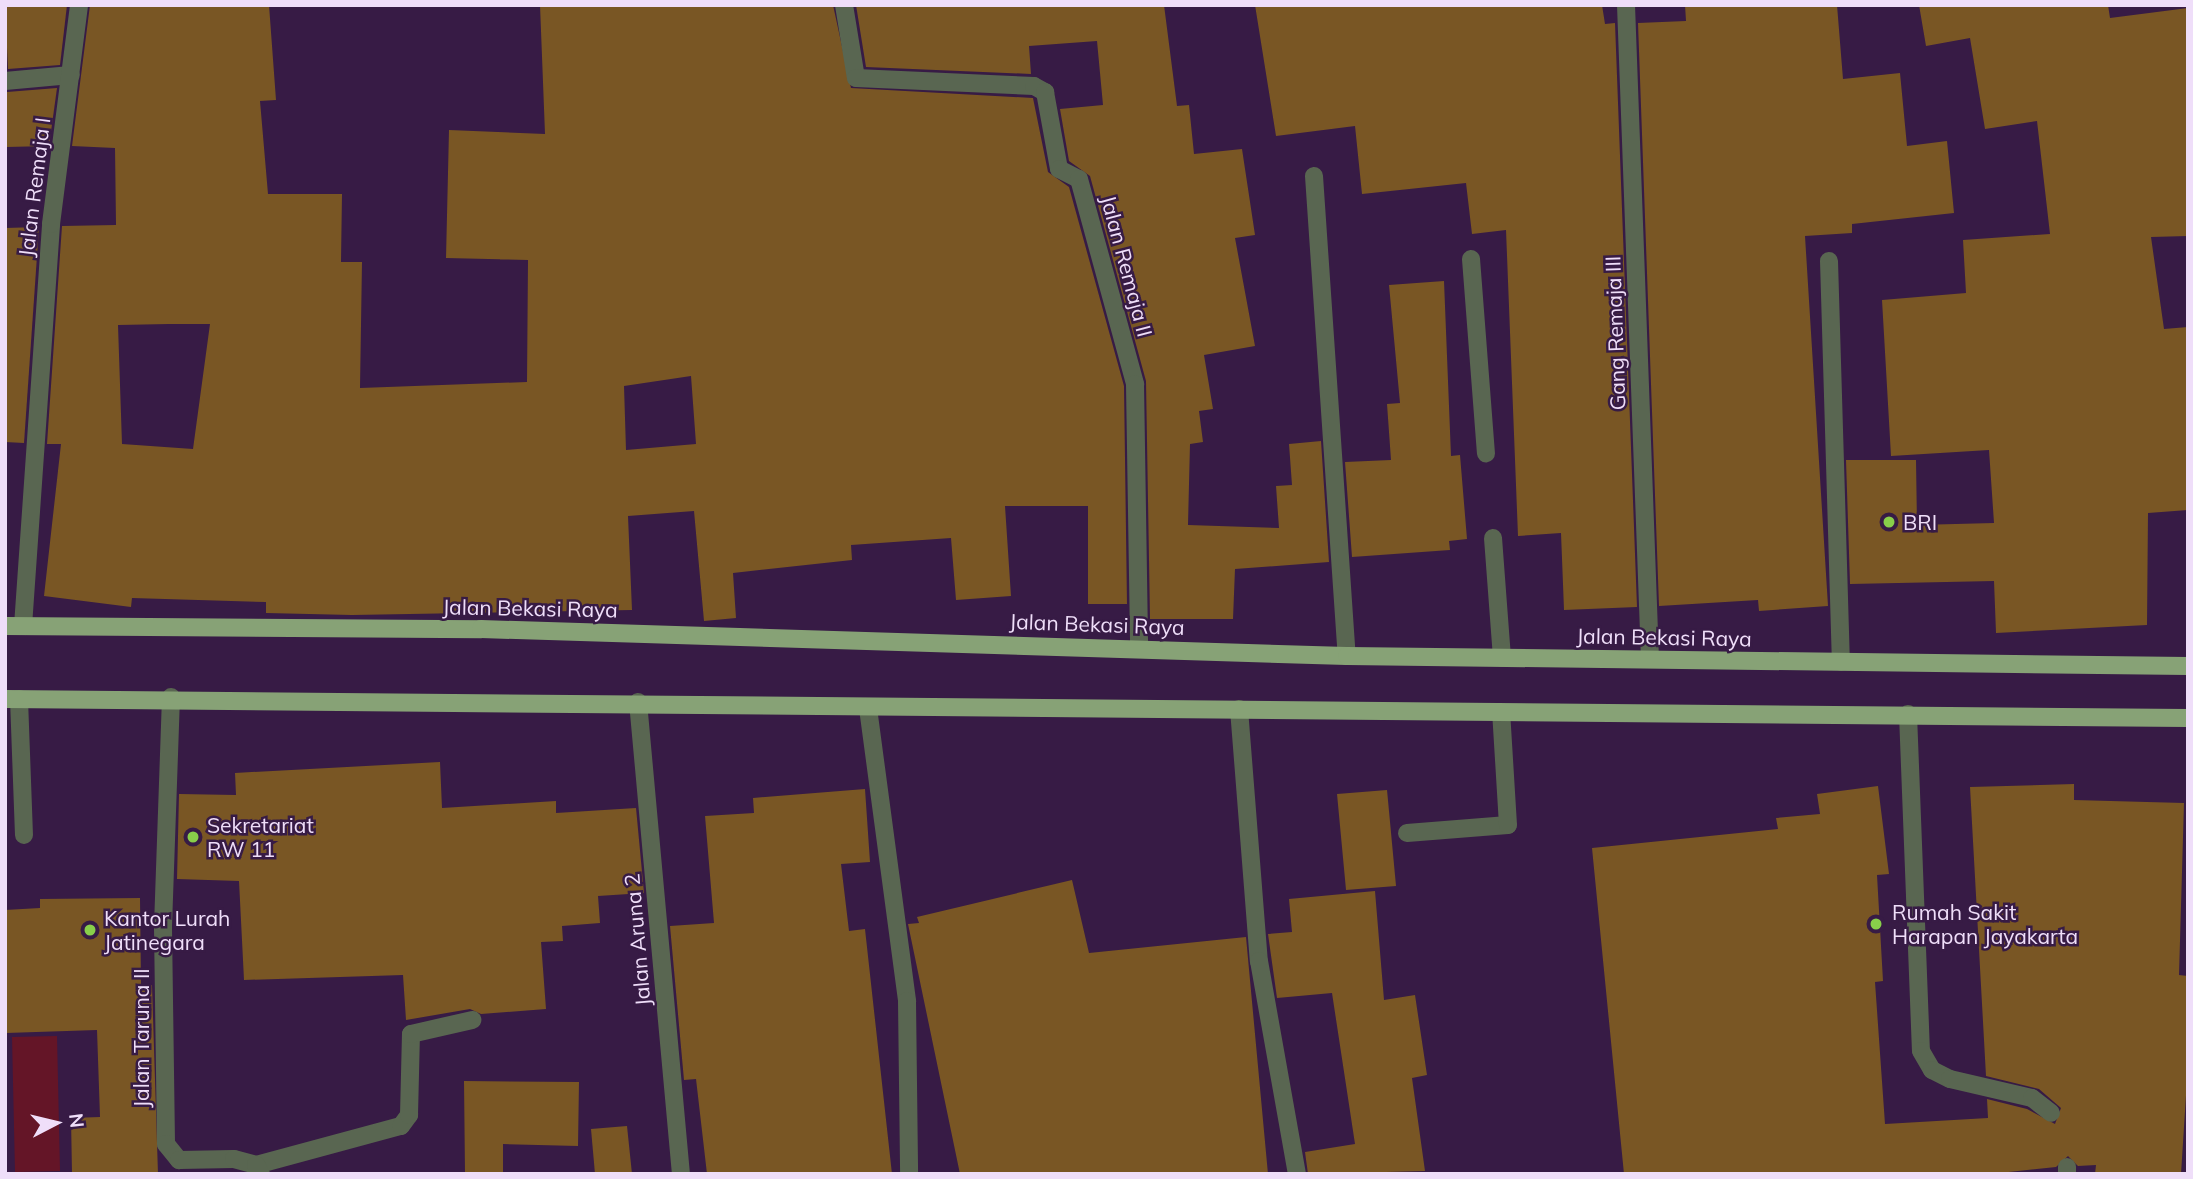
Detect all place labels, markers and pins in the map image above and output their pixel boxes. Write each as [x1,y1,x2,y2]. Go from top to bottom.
place label: BRI [1903,509,1937,535]
marker: BRI [1881,514,1897,530]
place label: Sekretariat RW 11 [207,812,314,862]
marker: Sekretariat RW 11 [185,829,201,845]
place label: Rumah Sakit Harapan Jayakarta [1892,899,2078,949]
place label: Kantor Lurah Jatinegara [104,905,230,955]
marker: Rumah Sakit Harapan Jayakarta [1866,914,1886,934]
marker: Kantor Lurah Jatinegara [82,922,98,938]

